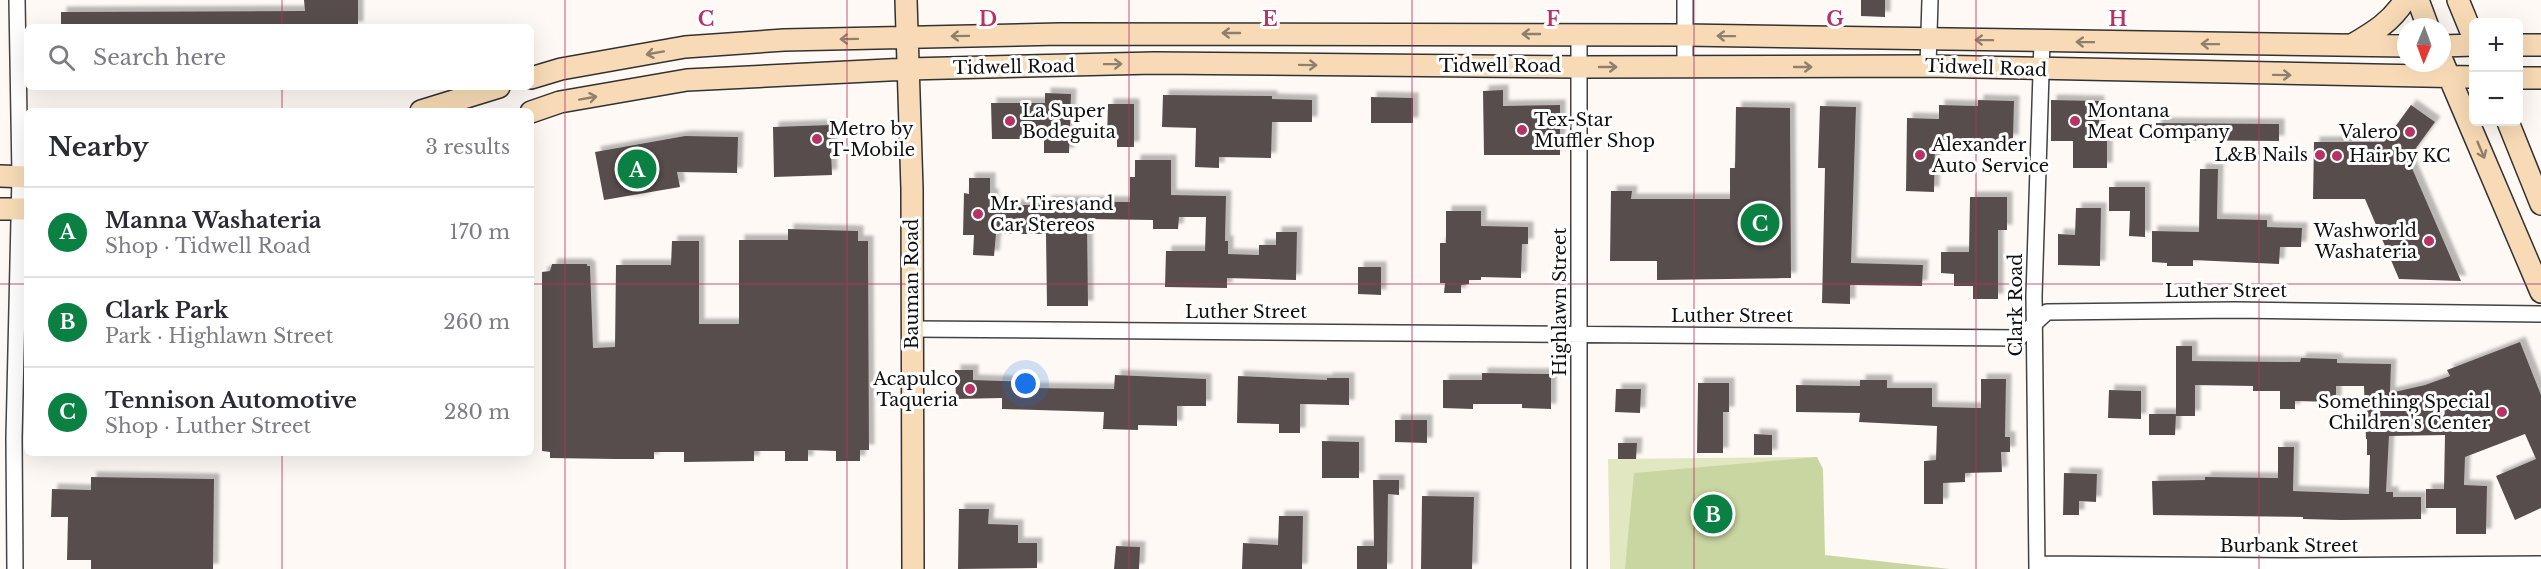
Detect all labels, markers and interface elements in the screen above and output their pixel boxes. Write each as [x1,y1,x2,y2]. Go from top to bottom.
text: C [698,7,714,31]
text: D [979,7,997,31]
text: E [1262,7,1278,31]
text: F [1546,7,1560,31]
text: G [1826,7,1844,31]
text: H [2109,7,2128,31]
north arrow [2397,18,2451,72]
map controls [2469,18,2523,126]
button: + [2469,18,2523,72]
search box [24,24,534,90]
one-way arrow [1221,27,1241,39]
one-way arrow [1521,28,1541,40]
one-way arrow [950,30,970,42]
one-way arrow [1716,30,1736,41]
one-way arrow [839,33,859,44]
one-way arrow [1974,34,1994,45]
one-way arrow [2076,36,2096,48]
one-way arrow [2200,38,2220,49]
icon: search [45,41,78,74]
text: Search here [93,44,226,71]
one-way arrow [645,48,665,59]
street label: Tidwell Road [953,55,1075,79]
street label: Tidwell Road [1439,55,1561,77]
street label: Tidwell Road [1925,55,2047,81]
one-way arrow [1103,59,1123,70]
one-way arrow [1298,59,1318,71]
one-way arrow [1598,61,1618,73]
one-way arrow [1793,61,1813,73]
one-way arrow [2272,69,2292,80]
button: − [2469,72,2523,126]
one-way arrow [577,92,597,103]
place label: La Super Bodeguita [1022,100,1116,143]
place label: Montana Meat Company [2087,100,2230,143]
place label: Tex-Star Muffler Shop [1534,109,1655,152]
marker: La Super Bodeguita [1003,114,1017,128]
marker: Montana Meat Company [2068,114,2082,128]
place label: Metro by T-Mobile [829,118,915,161]
place label: Valero [2338,121,2398,143]
marker: Tex-Star Muffler Shop [1515,123,1529,137]
marker: Valero [2403,125,2417,139]
text: Nearby [48,131,149,163]
marker: Metro by T-Mobile [810,132,824,146]
place label: Alexander Auto Service [1931,134,2049,177]
text: 3 results [426,135,510,159]
one-way arrow [2476,140,2487,159]
place label: L&B Nails [2214,144,2308,166]
place label: Hair by KC [2349,145,2450,167]
pin: A [618,146,656,192]
marker: Alexander Auto Service [1913,148,1927,162]
marker: L&B Nails [2313,148,2327,162]
marker: Hair by KC [2330,149,2344,163]
place label: Mr. Tires and Car Stereos [990,193,1114,236]
pin: C [1740,200,1780,246]
text: Manna Washateria [105,207,322,234]
marker: Mr. Tires and Car Stereos [971,207,985,221]
street label: Bauman Road [901,219,923,349]
text: A [59,220,76,244]
text: 170 m [450,220,510,244]
place label: Washworld Washateria [2313,220,2417,263]
street label: Highlawn Street [1549,228,1571,376]
text: Shop · Tidwell Road [105,234,311,258]
marker: Washworld Washateria [2422,234,2436,248]
street label: Clark Road [2005,254,2027,356]
street label: Luther Street [2165,280,2287,302]
text: Clark Park [105,297,228,324]
street label: Luther Street [1185,301,1307,323]
street label: Luther Street [1671,305,1793,327]
text: B [60,310,75,334]
text: 260 m [443,310,510,334]
text: Park · Highlawn Street [105,324,333,348]
place label: Acapulco Taqueria [872,368,958,411]
your location [1011,369,1040,398]
marker: Acapulco Taqueria [963,382,977,396]
text: Tennison Automotive [105,387,357,414]
place label: Something Special Children's Center [2318,391,2490,434]
text: C [59,400,76,424]
text: 280 m [444,400,510,424]
marker: Something Special Children's Center [2495,405,2509,419]
text: Shop · Luther Street [105,414,311,438]
pin: B [1694,492,1732,536]
street label: Burbank Street [2220,535,2359,557]

